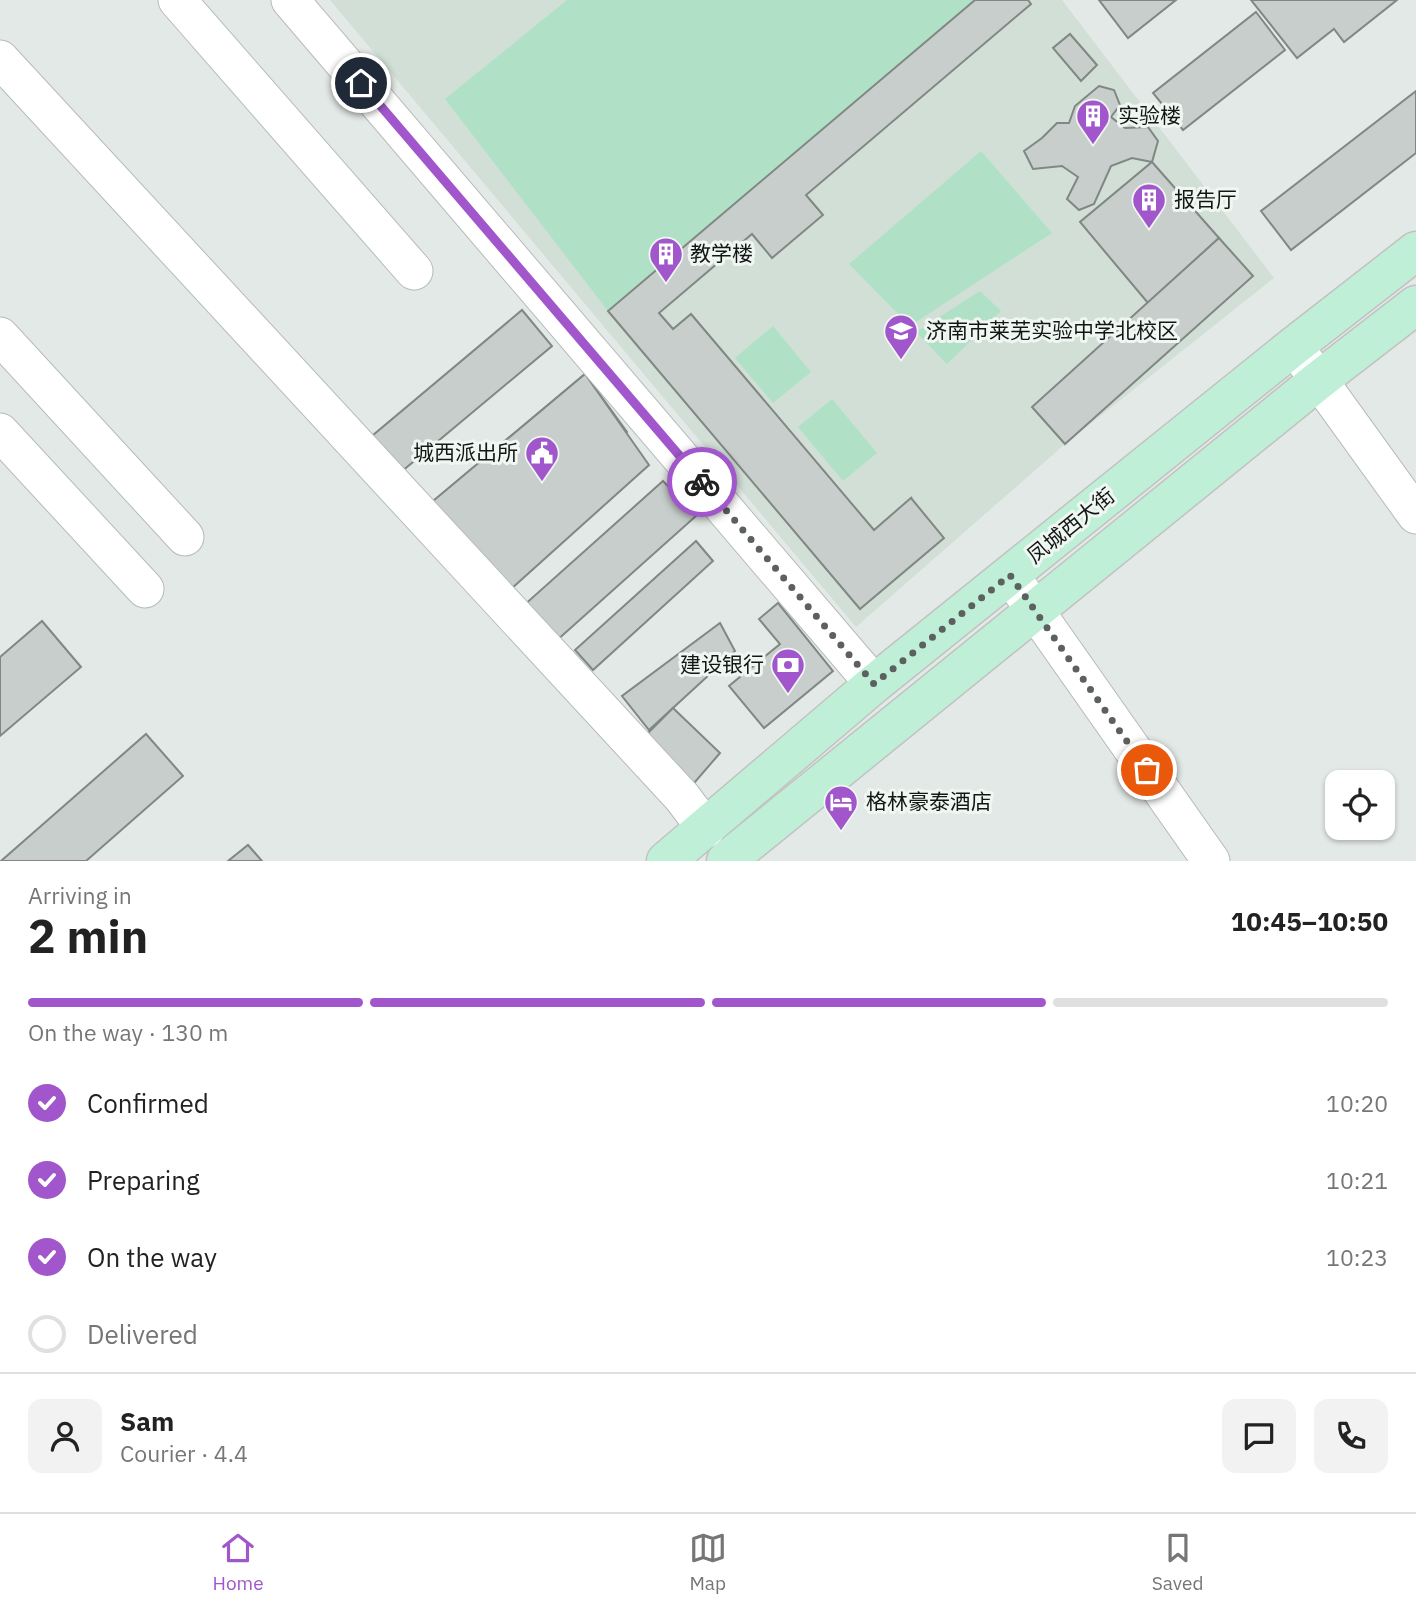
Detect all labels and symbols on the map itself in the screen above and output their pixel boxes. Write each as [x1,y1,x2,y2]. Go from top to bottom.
pin [331,53,391,113]
building icon: 实验楼 [1074,97,1112,146]
place label: 实验楼 [1118,101,1181,129]
building icon: 报告厅 [1130,181,1168,230]
place label: 报告厅 [1174,185,1237,213]
building icon: 教学楼 [647,235,685,284]
place label: 教学楼 [690,239,753,267]
school or university icon: 济南市莱芜实验中学北校区 [882,312,920,361]
place label: 济南市莱芜实验中学北校区 [926,316,1178,344]
public building icon: 城西派出所 [523,434,561,483]
place label: 城西派出所 [413,438,518,466]
courier [667,447,737,517]
street label: 凤城西大街 [1021,481,1120,569]
bank icon: 建设银行 [769,646,807,695]
place label: 建设银行 [680,650,764,678]
pin [1117,740,1177,800]
hotel icon: 格林豪泰酒店 [822,783,860,832]
place label: 格林豪泰酒店 [866,787,992,815]

